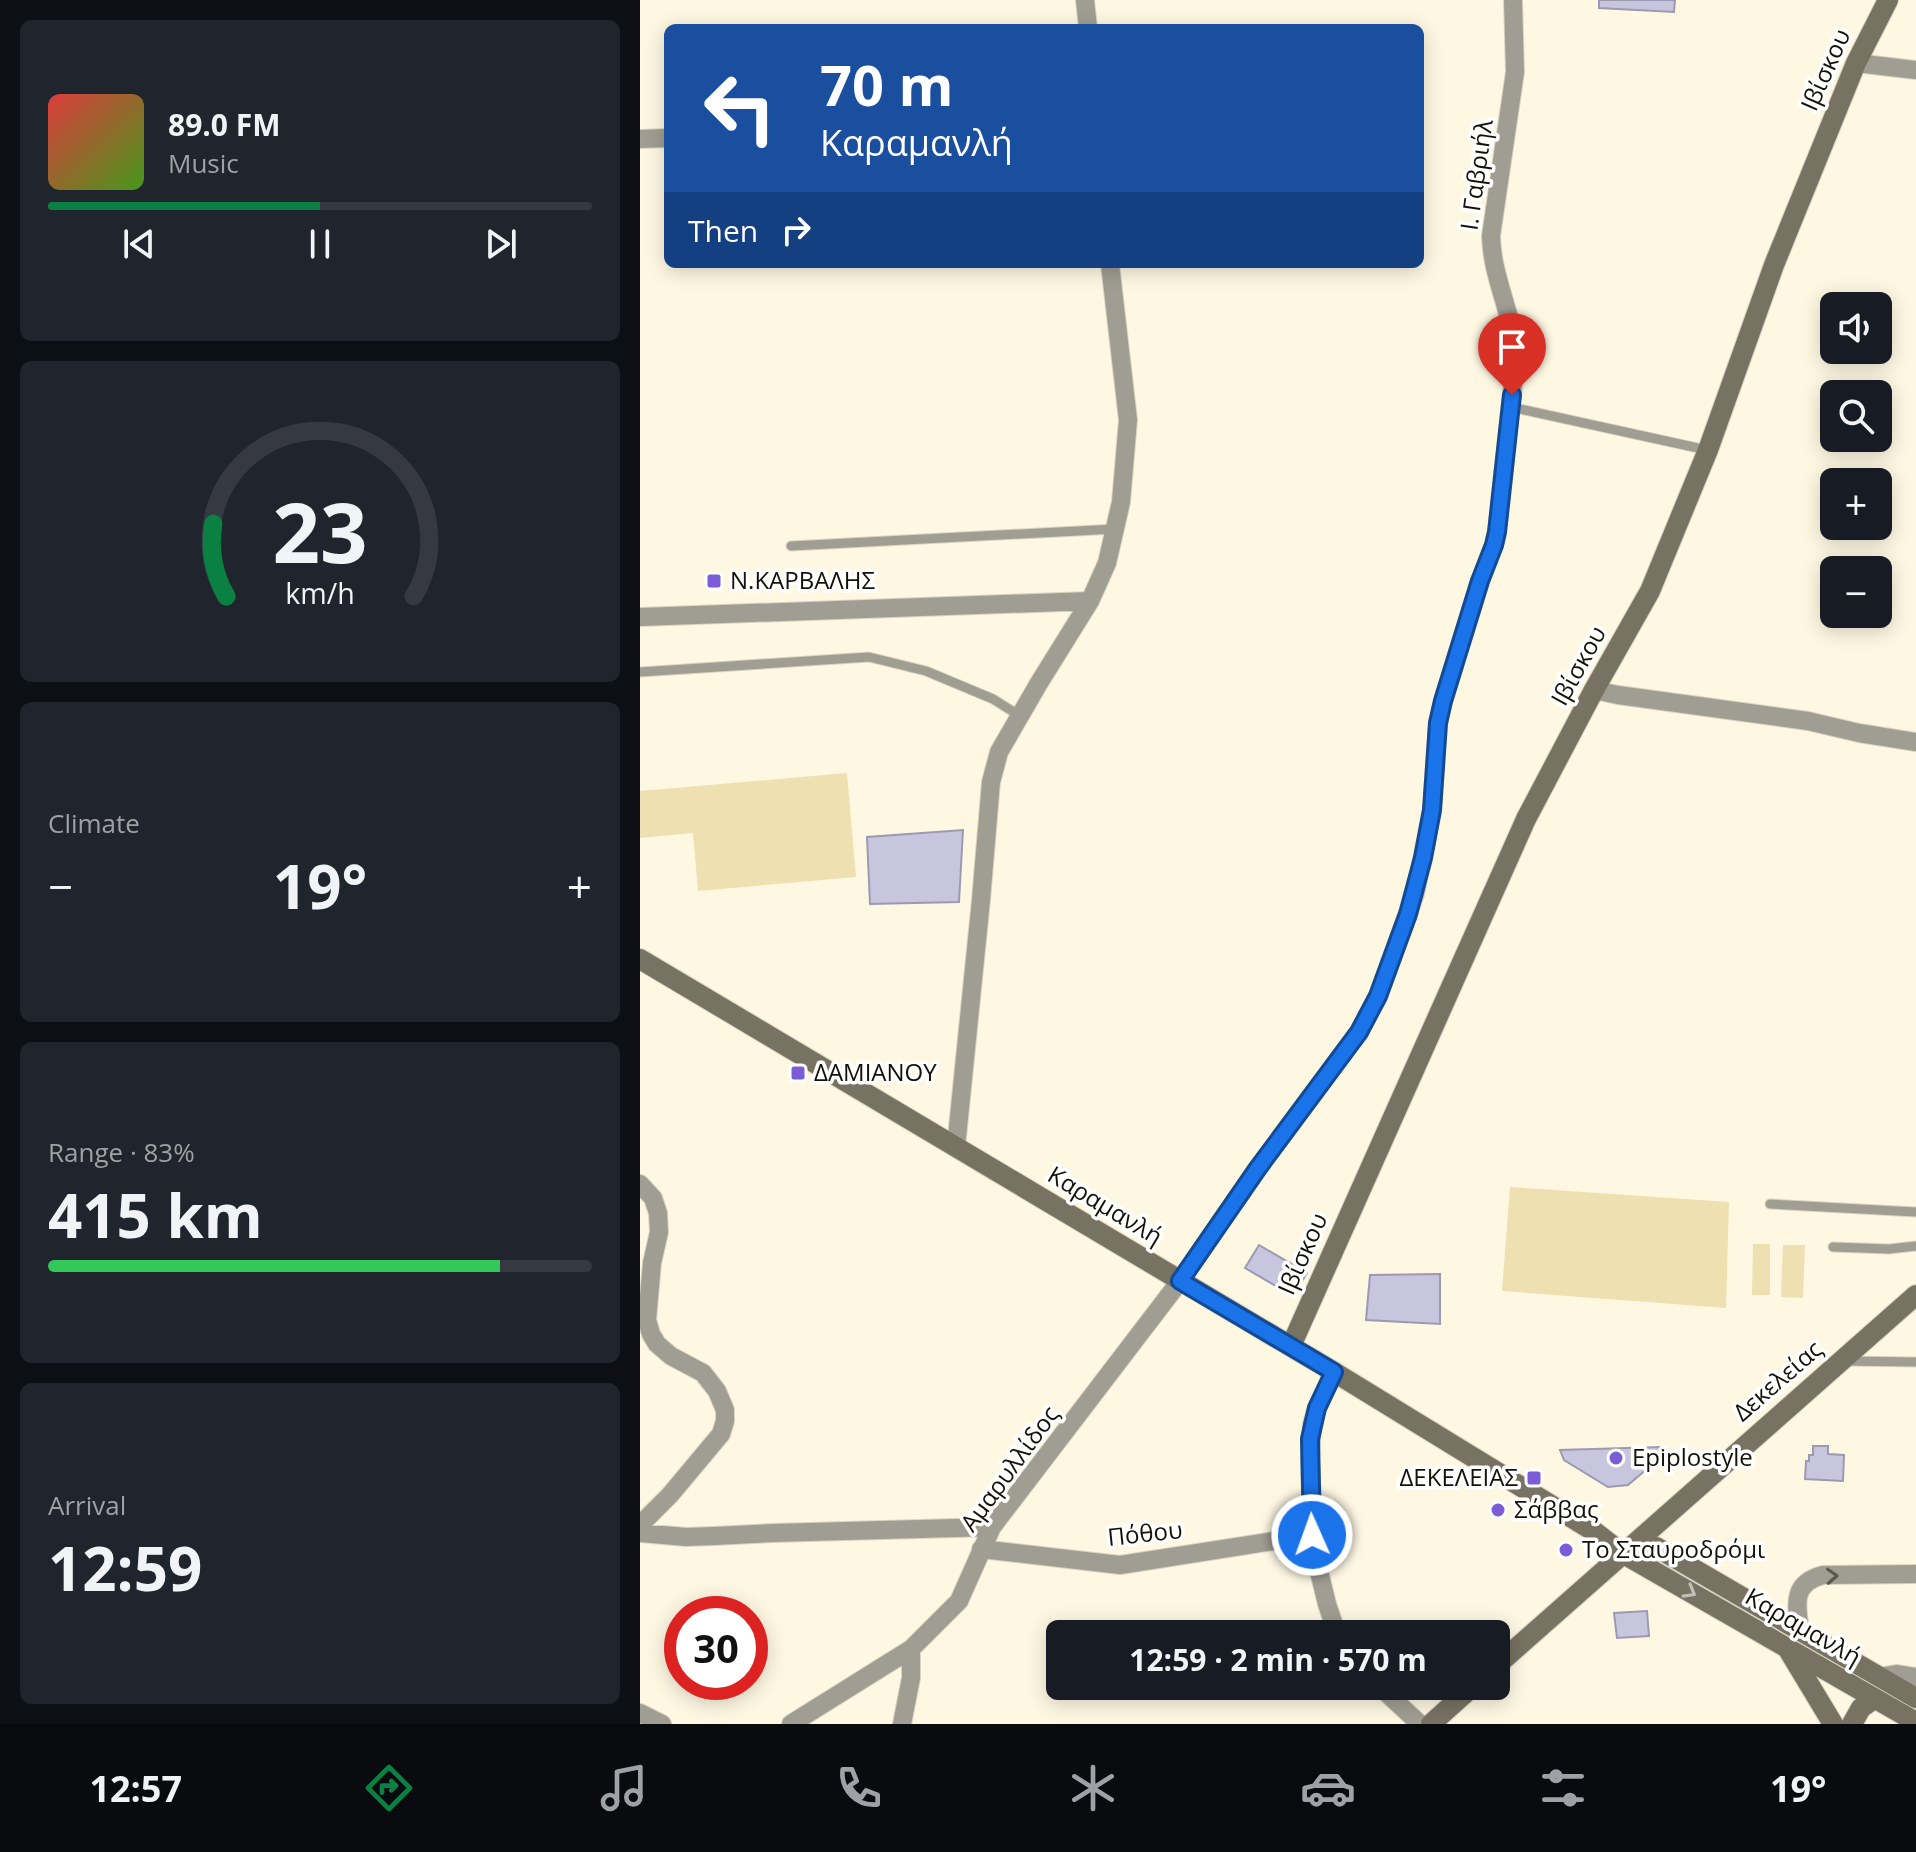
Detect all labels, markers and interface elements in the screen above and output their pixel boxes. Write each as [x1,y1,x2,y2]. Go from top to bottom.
street label: Ιβίσκου [1792,23,1857,116]
text: 70 m [820,46,954,122]
icon: left [688,56,792,160]
text: 89.0 FM [168,104,281,145]
street label: Ι. Γαβριήλ [1451,117,1500,232]
text: Καραμανλή [820,118,1013,167]
text: Music [168,145,239,181]
icon: right [774,208,818,252]
text: Then [688,210,758,251]
icon: previous [117,222,161,266]
icon: pause [298,222,342,266]
icon: next [479,222,523,266]
map controls [1820,292,1892,628]
button: sound [1820,292,1892,364]
pin [1478,313,1546,395]
icon: arrive [1490,325,1534,369]
button: search [1820,380,1892,452]
button: + [1820,468,1892,540]
text: 23 [272,474,368,587]
button: − [1820,556,1892,628]
place label: Ν.ΚΑΡΒΑΛΗΣ [730,563,876,596]
marker: Ν.ΚΑΡΒΑΛΗΣ [705,572,723,590]
text: km/h [285,573,355,612]
street label: Ιβίσκου [1542,620,1613,711]
text: Climate [48,805,140,841]
text: 19° [273,845,367,927]
text: − [48,856,73,916]
text: + [567,856,592,916]
place label: ΔΑΜΙΑΝΟΥ [814,1055,937,1088]
marker: ΔΑΜΙΑΝΟΥ [789,1064,807,1082]
text: Range · 83% [48,1134,195,1170]
street label: Καραμανλή [1042,1157,1169,1252]
text: 415 km [48,1174,263,1256]
street label: Ιβίσκου [1269,1207,1334,1300]
street label: Δεκελείας [1725,1332,1829,1428]
street label: Αμαρυλλίδος [952,1399,1066,1538]
place label: Epiplostyle [1632,1440,1753,1473]
marker: Epiplostyle [1607,1449,1625,1467]
place label: ΔΕΚΕΛΕΙΑΣ [1399,1460,1518,1493]
marker: ΔΕΚΕΛΕΙΑΣ [1525,1469,1543,1487]
text: Arrival [48,1487,126,1523]
place label: Σάββας [1514,1492,1599,1525]
position arrow [1270,1493,1354,1577]
marker: Σάββας [1489,1501,1507,1519]
street label: Πόθου [1106,1512,1184,1553]
text: 12:59 [48,1527,202,1609]
place label: Το Σταυροδρόμι [1582,1532,1765,1565]
marker: Το Σταυροδρόμι [1557,1541,1575,1559]
one-way arrow [1826,1568,1839,1585]
street label: Καραμανλή [1740,1579,1868,1672]
one-way arrow [1681,1582,1696,1598]
speed limit sign: 30 [664,1596,768,1700]
text: 12:59 · 2 min · 570 m [1129,1639,1427,1680]
icon: directions [361,1760,417,1816]
icon: music [596,1760,652,1816]
icon: phone [831,1760,887,1816]
icon: climate [1065,1760,1121,1816]
icon: car [1300,1760,1356,1816]
icon: filters [1535,1760,1591,1816]
text: 12:57 [89,1764,182,1813]
text: 19° [1770,1764,1827,1813]

